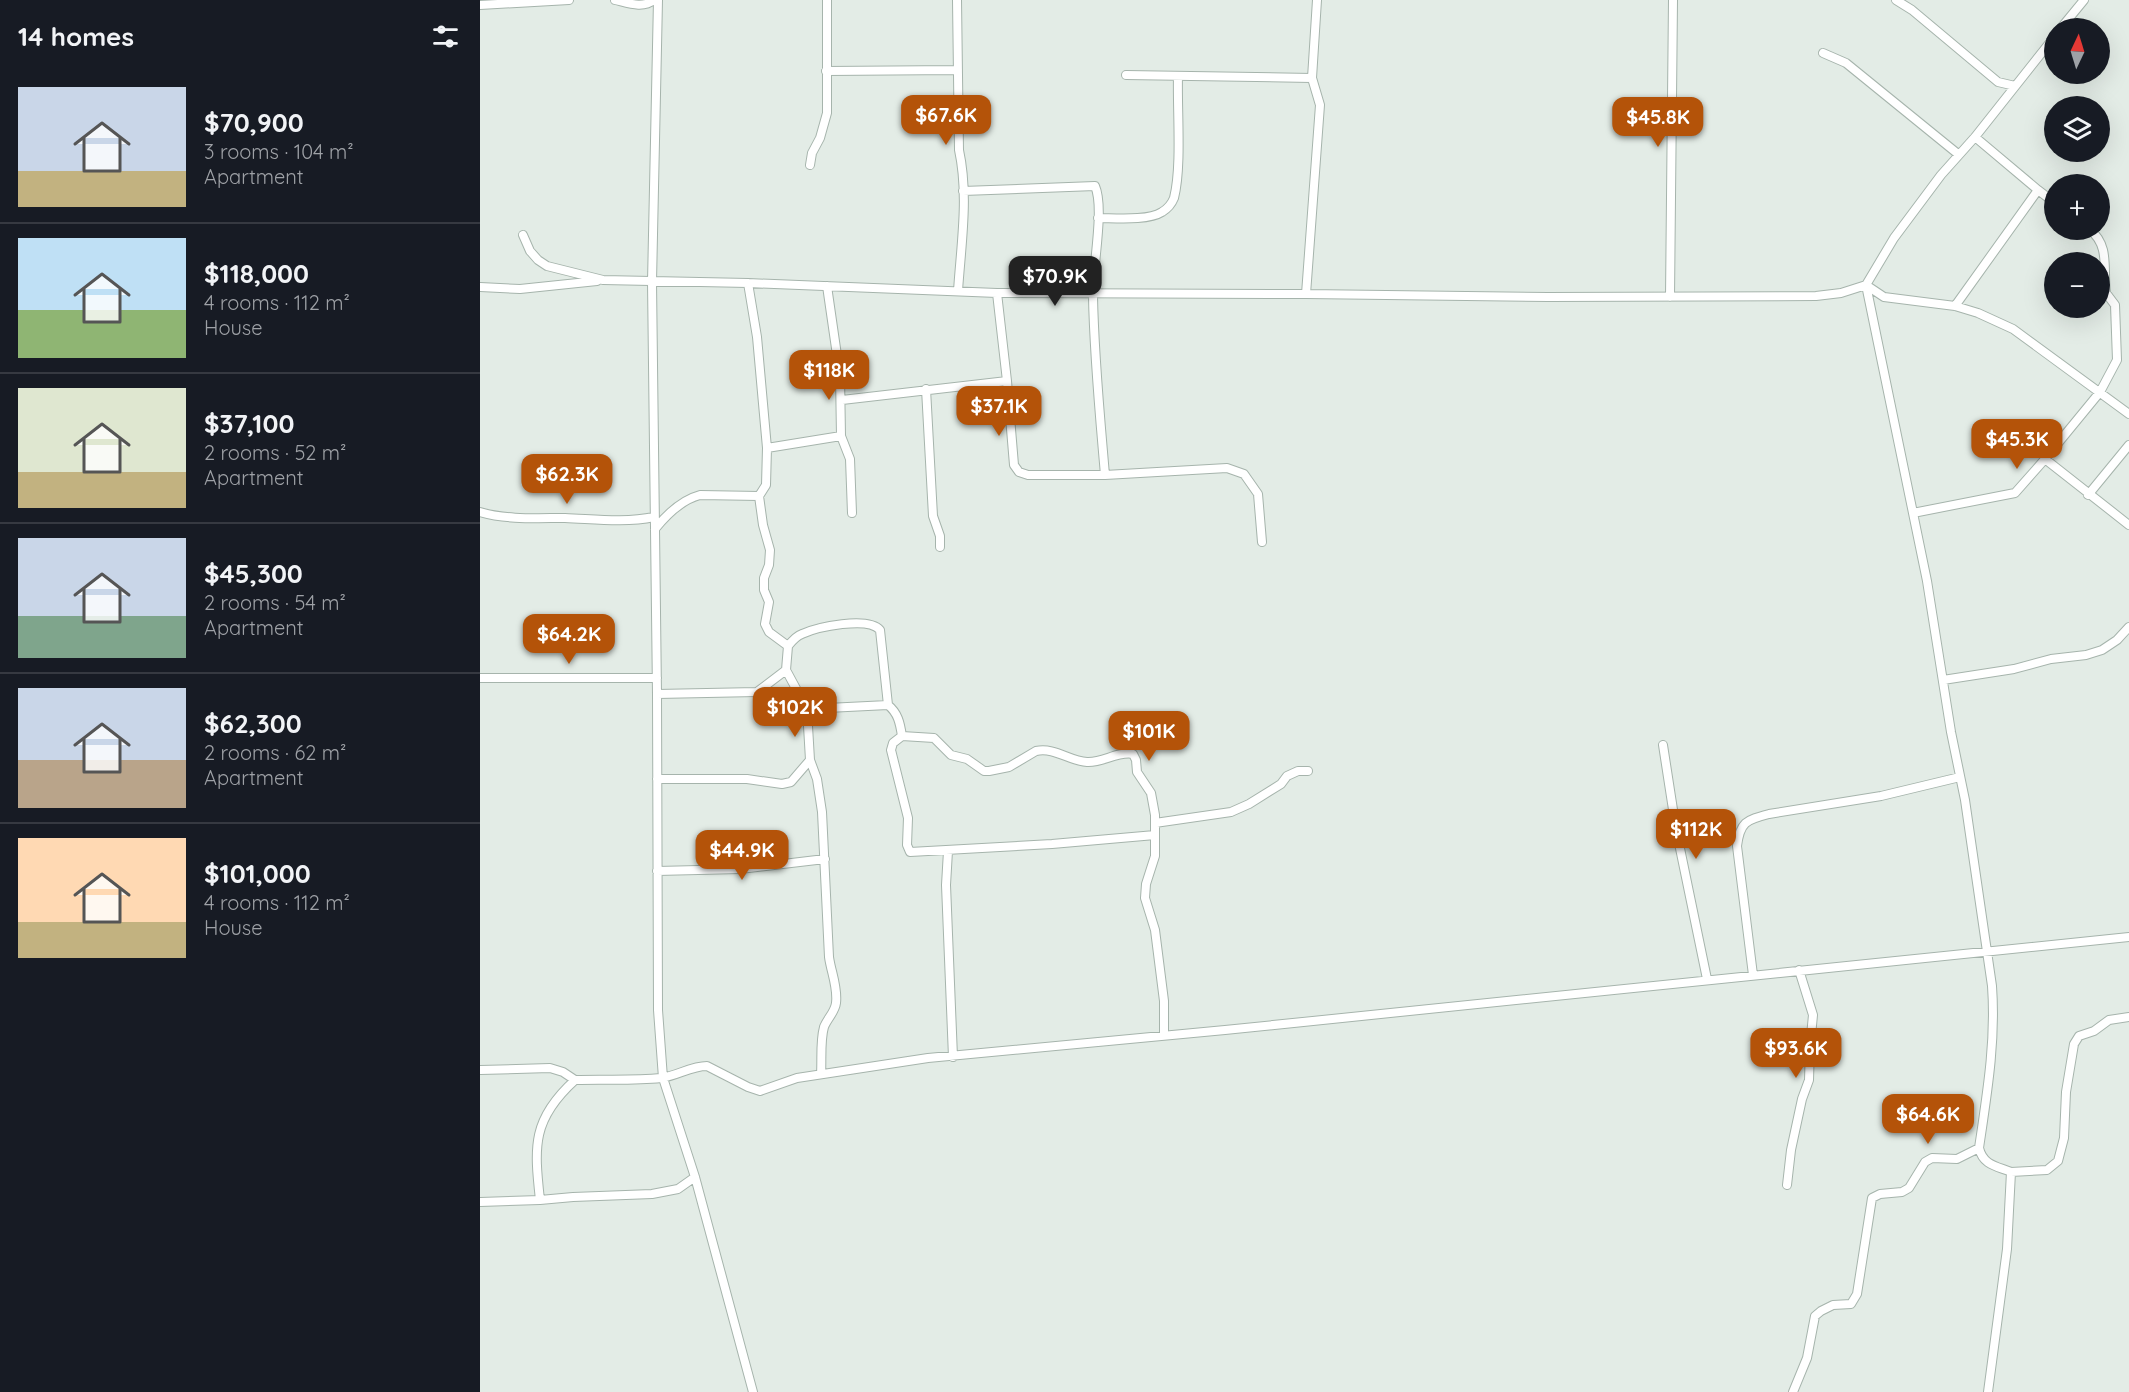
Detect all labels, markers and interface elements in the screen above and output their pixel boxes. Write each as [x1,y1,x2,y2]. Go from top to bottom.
north arrow [2044,18,2110,84]
map controls [2044,18,2110,318]
text: 14 homes [18,20,134,53]
icon: filters [429,20,462,53]
pin: $67.6K [897,95,995,146]
button: layers [2044,96,2110,162]
pin: $45.8K [1609,97,1707,148]
text: $67.6K [915,102,977,127]
text: $45.8K [1626,104,1690,129]
text: $70,900 [204,106,304,139]
icon: home [66,111,138,183]
text: 3 rooms · 104 m² [204,139,354,164]
text: Apartment [204,164,304,189]
button: + [2044,174,2110,240]
button: − [2044,252,2110,318]
pin: $70.9K [1006,256,1104,307]
text: $118,000 [204,257,309,290]
icon: home [66,262,138,334]
text: $70.9K [1023,263,1087,288]
text: 4 rooms · 112 m² [204,290,350,315]
text: House [204,315,263,340]
pin: $118K [787,350,871,401]
text: $118K [803,357,855,382]
pin: $37.1K [950,386,1048,437]
text: $37.1K [970,393,1028,418]
text: $37,100 [204,407,294,440]
icon: home [66,412,138,484]
pin: $45.3K [1968,419,2066,470]
text: $45.3K [1985,426,2049,451]
text: 2 rooms · 52 m² [204,440,346,465]
pin: $62.3K [518,454,616,505]
text: $62.3K [535,461,599,486]
text: Apartment [204,465,304,490]
text: $45,300 [204,557,303,590]
icon: home [66,562,138,634]
text: 2 rooms · 54 m² [204,590,346,615]
pin: $64.2K [520,614,618,665]
text: Apartment [204,615,304,640]
text: $64.2K [537,621,601,646]
pin: $102K [753,687,837,738]
text: $102K [767,694,823,719]
text: $62,300 [204,707,302,740]
pin: $101K [1107,711,1191,762]
icon: home [66,712,138,784]
text: $101K [1123,718,1175,743]
text: 2 rooms · 62 m² [204,740,346,765]
text: Apartment [204,765,304,790]
pin: $112K [1654,809,1738,860]
text: $112K [1670,816,1722,841]
pin: $44.9K [693,830,791,881]
text: $44.9K [710,837,774,862]
text: $101,000 [204,857,311,890]
icon: home [66,862,138,934]
text: 4 rooms · 112 m² [204,890,350,915]
text: House [204,915,263,940]
pin: $93.6K [1747,1028,1845,1079]
text: $93.6K [1764,1035,1828,1060]
pin: $64.6K [1879,1094,1977,1145]
text: $64.6K [1896,1101,1960,1126]

